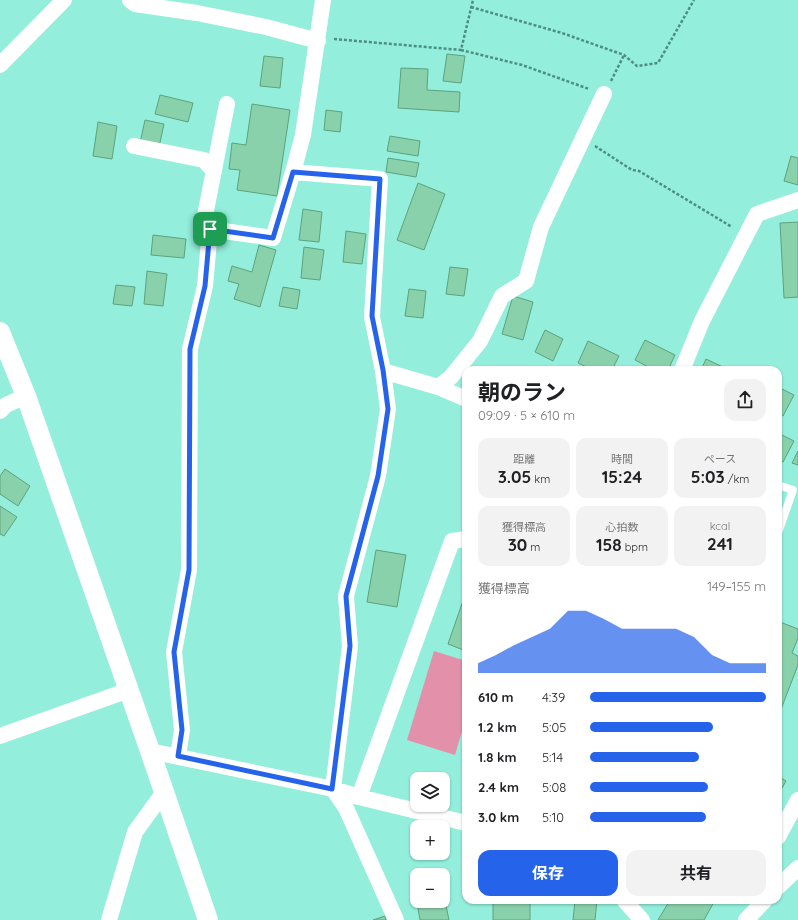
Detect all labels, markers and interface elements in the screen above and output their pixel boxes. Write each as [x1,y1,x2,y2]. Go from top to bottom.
pin [193,212,227,246]
icon: arrive [199,218,221,240]
text: 朝のラン [478,378,566,406]
button: share [724,379,766,421]
text: 09:09 · 5 × 610 m [478,407,575,423]
text: 距離 [513,452,535,466]
text: 時間 [611,452,633,466]
text: ペース [704,452,736,466]
text: 3.05 [498,466,531,487]
text: 15:24 [602,466,642,487]
text: 5:03 [691,466,725,487]
text: km [531,472,550,486]
text: /km [725,472,749,486]
text: kcal [710,519,730,533]
text: 獲得標高 [502,520,546,534]
text: 心拍数 [606,520,639,534]
text: 241 [707,533,733,554]
text: 30 [508,534,527,555]
text: 158 [596,534,622,555]
text: m [527,540,540,554]
text: bpm [622,540,648,554]
text: 149–155 m [707,578,766,594]
text: 獲得標高 [478,580,530,596]
text: 610 m [478,689,514,705]
text: 4:39 [542,689,565,705]
text: 1.2 km [478,719,517,735]
text: 5:05 [542,719,566,735]
text: 1.8 km [478,749,516,765]
text: 5:14 [542,749,563,765]
map controls [410,772,450,908]
button: layers [410,772,450,812]
text: 2.4 km [478,779,519,795]
text: 5:08 [542,779,566,795]
text: 3.0 km [478,809,519,825]
text: 5:10 [542,809,564,825]
button: + [410,820,450,860]
button: 保存 [478,850,618,896]
button: 共有 [626,850,766,896]
button: − [410,868,450,908]

